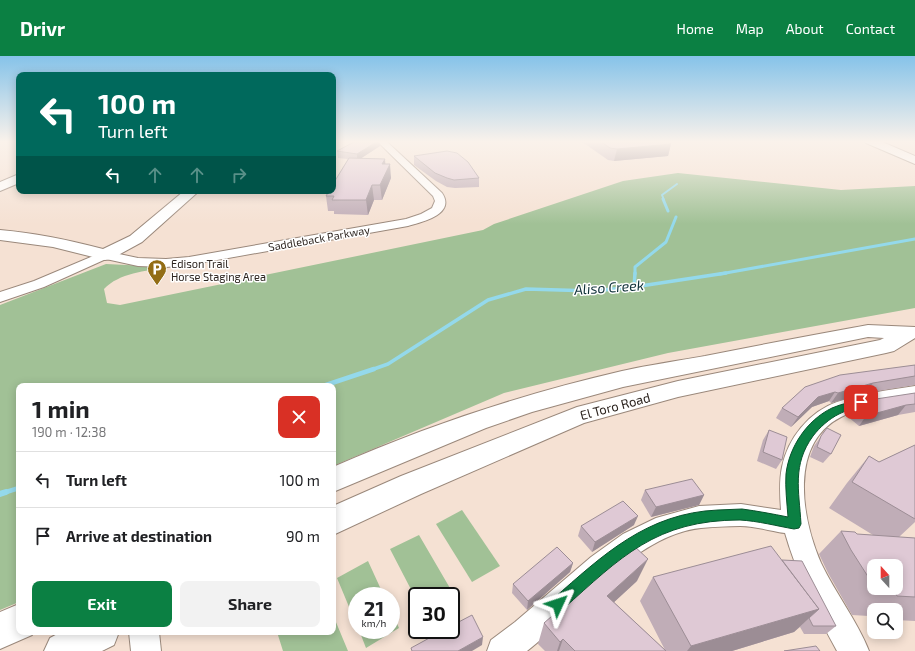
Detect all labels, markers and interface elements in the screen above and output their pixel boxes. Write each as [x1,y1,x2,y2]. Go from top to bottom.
text: Drivr [20,17,65,40]
text: Home [677,20,714,37]
text: Map [736,20,764,37]
text: About [786,20,824,37]
text: Contact [846,20,895,37]
text: 100 m [98,86,176,120]
icon: left [32,88,84,140]
text: Turn left [98,120,168,142]
icon: left [102,164,124,186]
icon: ahead [144,164,166,186]
icon: ahead [186,164,208,186]
icon: right [228,164,250,186]
street label: Saddleback Parkway [267,223,371,253]
place label: Edison Trail Horse Staging Area [171,257,266,283]
parking icon: Edison Trail Horse Staging Area [146,258,168,286]
water label: Aliso Creek [572,276,645,298]
pin [844,385,878,419]
street label: El Toro Road [578,389,652,423]
icon: arrive [850,391,872,413]
text: 1 min [32,394,90,423]
button: close [278,396,320,438]
text: 190 m · 12:38 [32,424,106,440]
icon: left [32,469,54,491]
text: Turn left [66,471,127,489]
text: 100 m [279,471,320,489]
icon: arrive [32,525,54,547]
text: Arrive at destination [66,527,212,545]
text: 90 m [286,527,320,545]
north arrow [867,559,903,595]
map controls [867,559,903,639]
button: Exit [32,581,172,627]
button: Share [180,581,320,627]
position arrow [537,583,579,625]
speed limit sign: 30 [408,587,460,639]
text: 21 [364,596,384,620]
button: search [867,603,903,639]
text: km/h [362,617,386,629]

